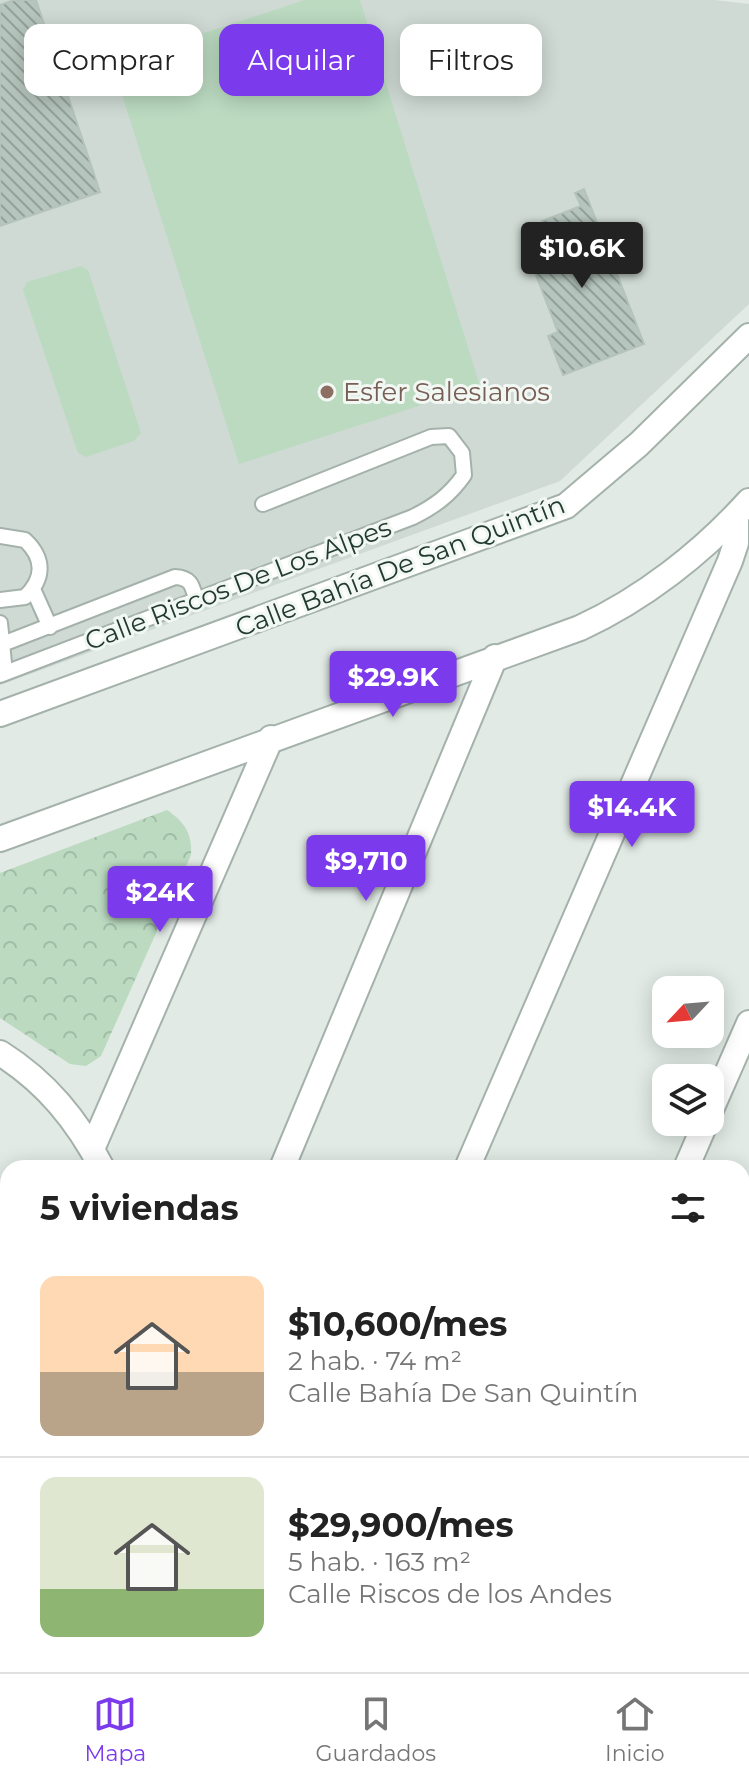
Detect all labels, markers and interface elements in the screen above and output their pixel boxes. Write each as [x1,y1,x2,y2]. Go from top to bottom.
chip: Comprar [24,24,203,96]
chip: Alquilar [219,24,384,96]
chip: Filtros [400,24,542,96]
pin: $10.6K [517,222,647,290]
text: $10.6K [539,232,625,264]
place label: Esfer Salesianos [343,376,550,408]
marker: Esfer Salesianos [318,383,336,401]
street label: Calle Bahía De San Quintín [231,488,569,644]
street label: Calle Riscos De Los Alpes [80,511,396,657]
pin: $29.9K [328,651,458,719]
text: $29.9K [348,661,438,693]
pin: $14.4K [567,781,697,849]
text: $14.4K [588,791,676,823]
pin: $9,710 [301,835,431,903]
text: $9,710 [324,845,408,877]
pin: $24K [113,866,207,934]
text: $24K [126,876,194,908]
north arrow [652,976,724,1048]
map controls [652,976,724,1136]
button: layers [652,1064,724,1136]
icon: filters [666,1186,710,1230]
text: 5 viviendas [40,1187,239,1229]
text: $10,600/mes [288,1303,507,1345]
icon: home [104,1308,200,1404]
text: 2 hab. · 74 m² [288,1345,462,1377]
text: Calle Bahía De San Quintín [288,1377,638,1409]
text: $29,900/mes [288,1504,514,1546]
icon: home [104,1509,200,1605]
text: 5 hab. · 163 m² [288,1546,471,1578]
text: Calle Riscos de los Andes [288,1578,612,1610]
tab: Mapa [85,1692,146,1767]
tab: Guardados [315,1692,436,1767]
tab: Inicio [605,1692,664,1767]

